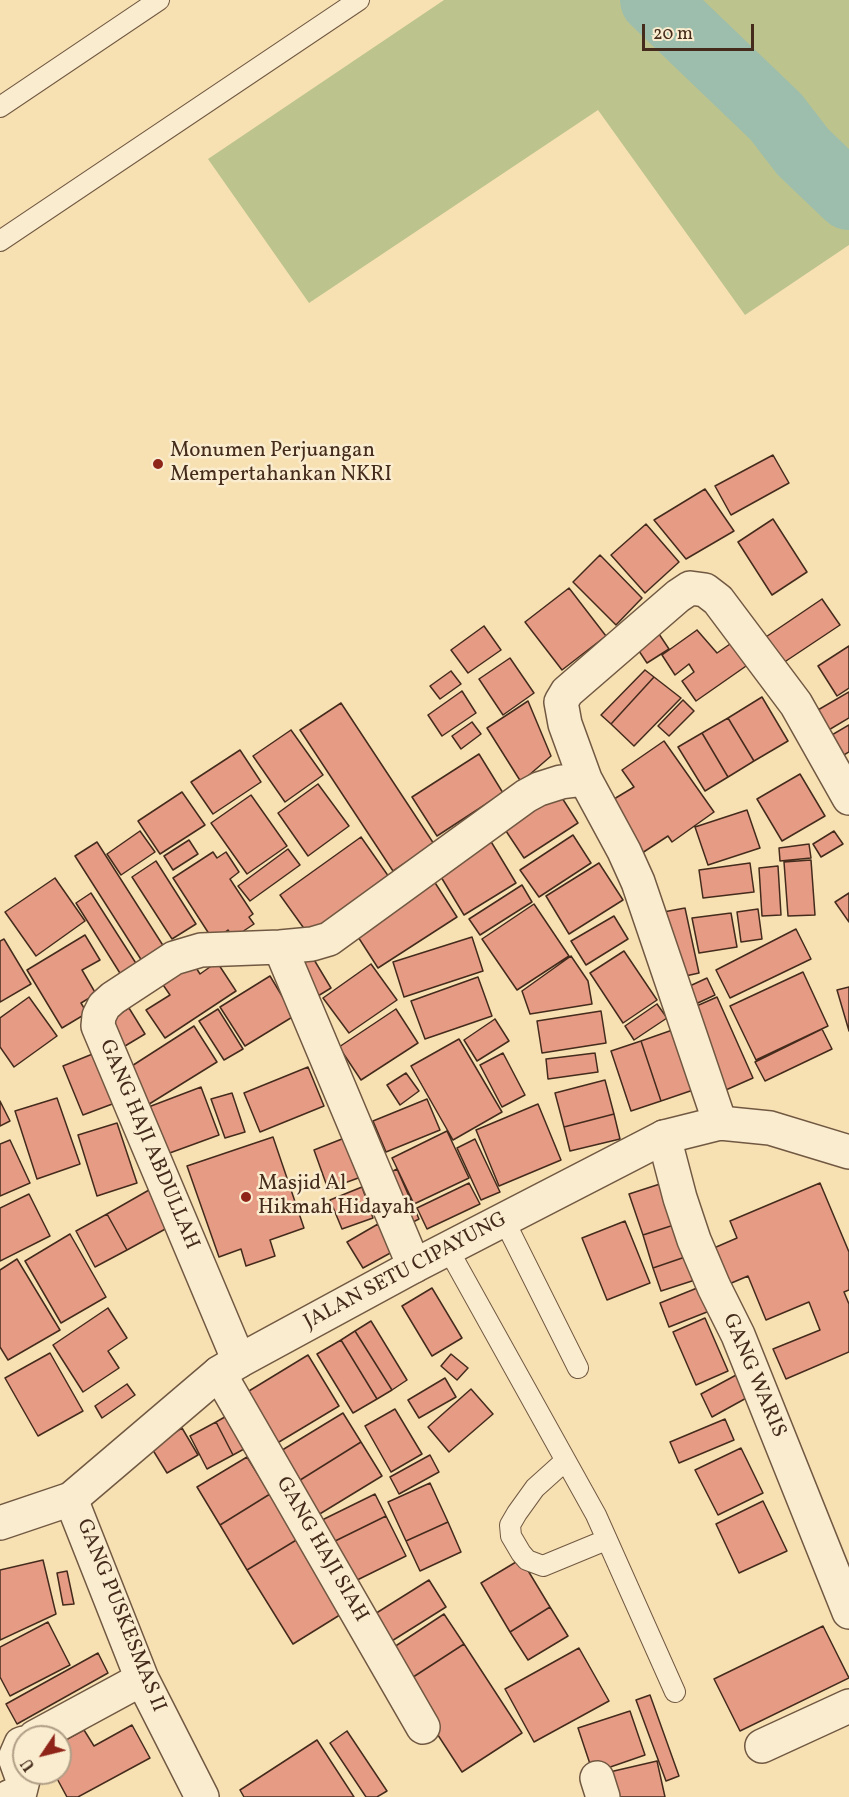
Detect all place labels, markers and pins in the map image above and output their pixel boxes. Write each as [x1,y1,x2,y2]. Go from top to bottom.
place label: Monumen Perjuangan Mempertahankan NKRI [170,439,392,489]
marker: Monumen Perjuangan Mempertahankan NKRI [151,457,165,471]
place label: Masjid Al Hikmah Hidayah [258,1172,415,1222]
marker: Masjid Al Hikmah Hidayah [239,1190,253,1204]

